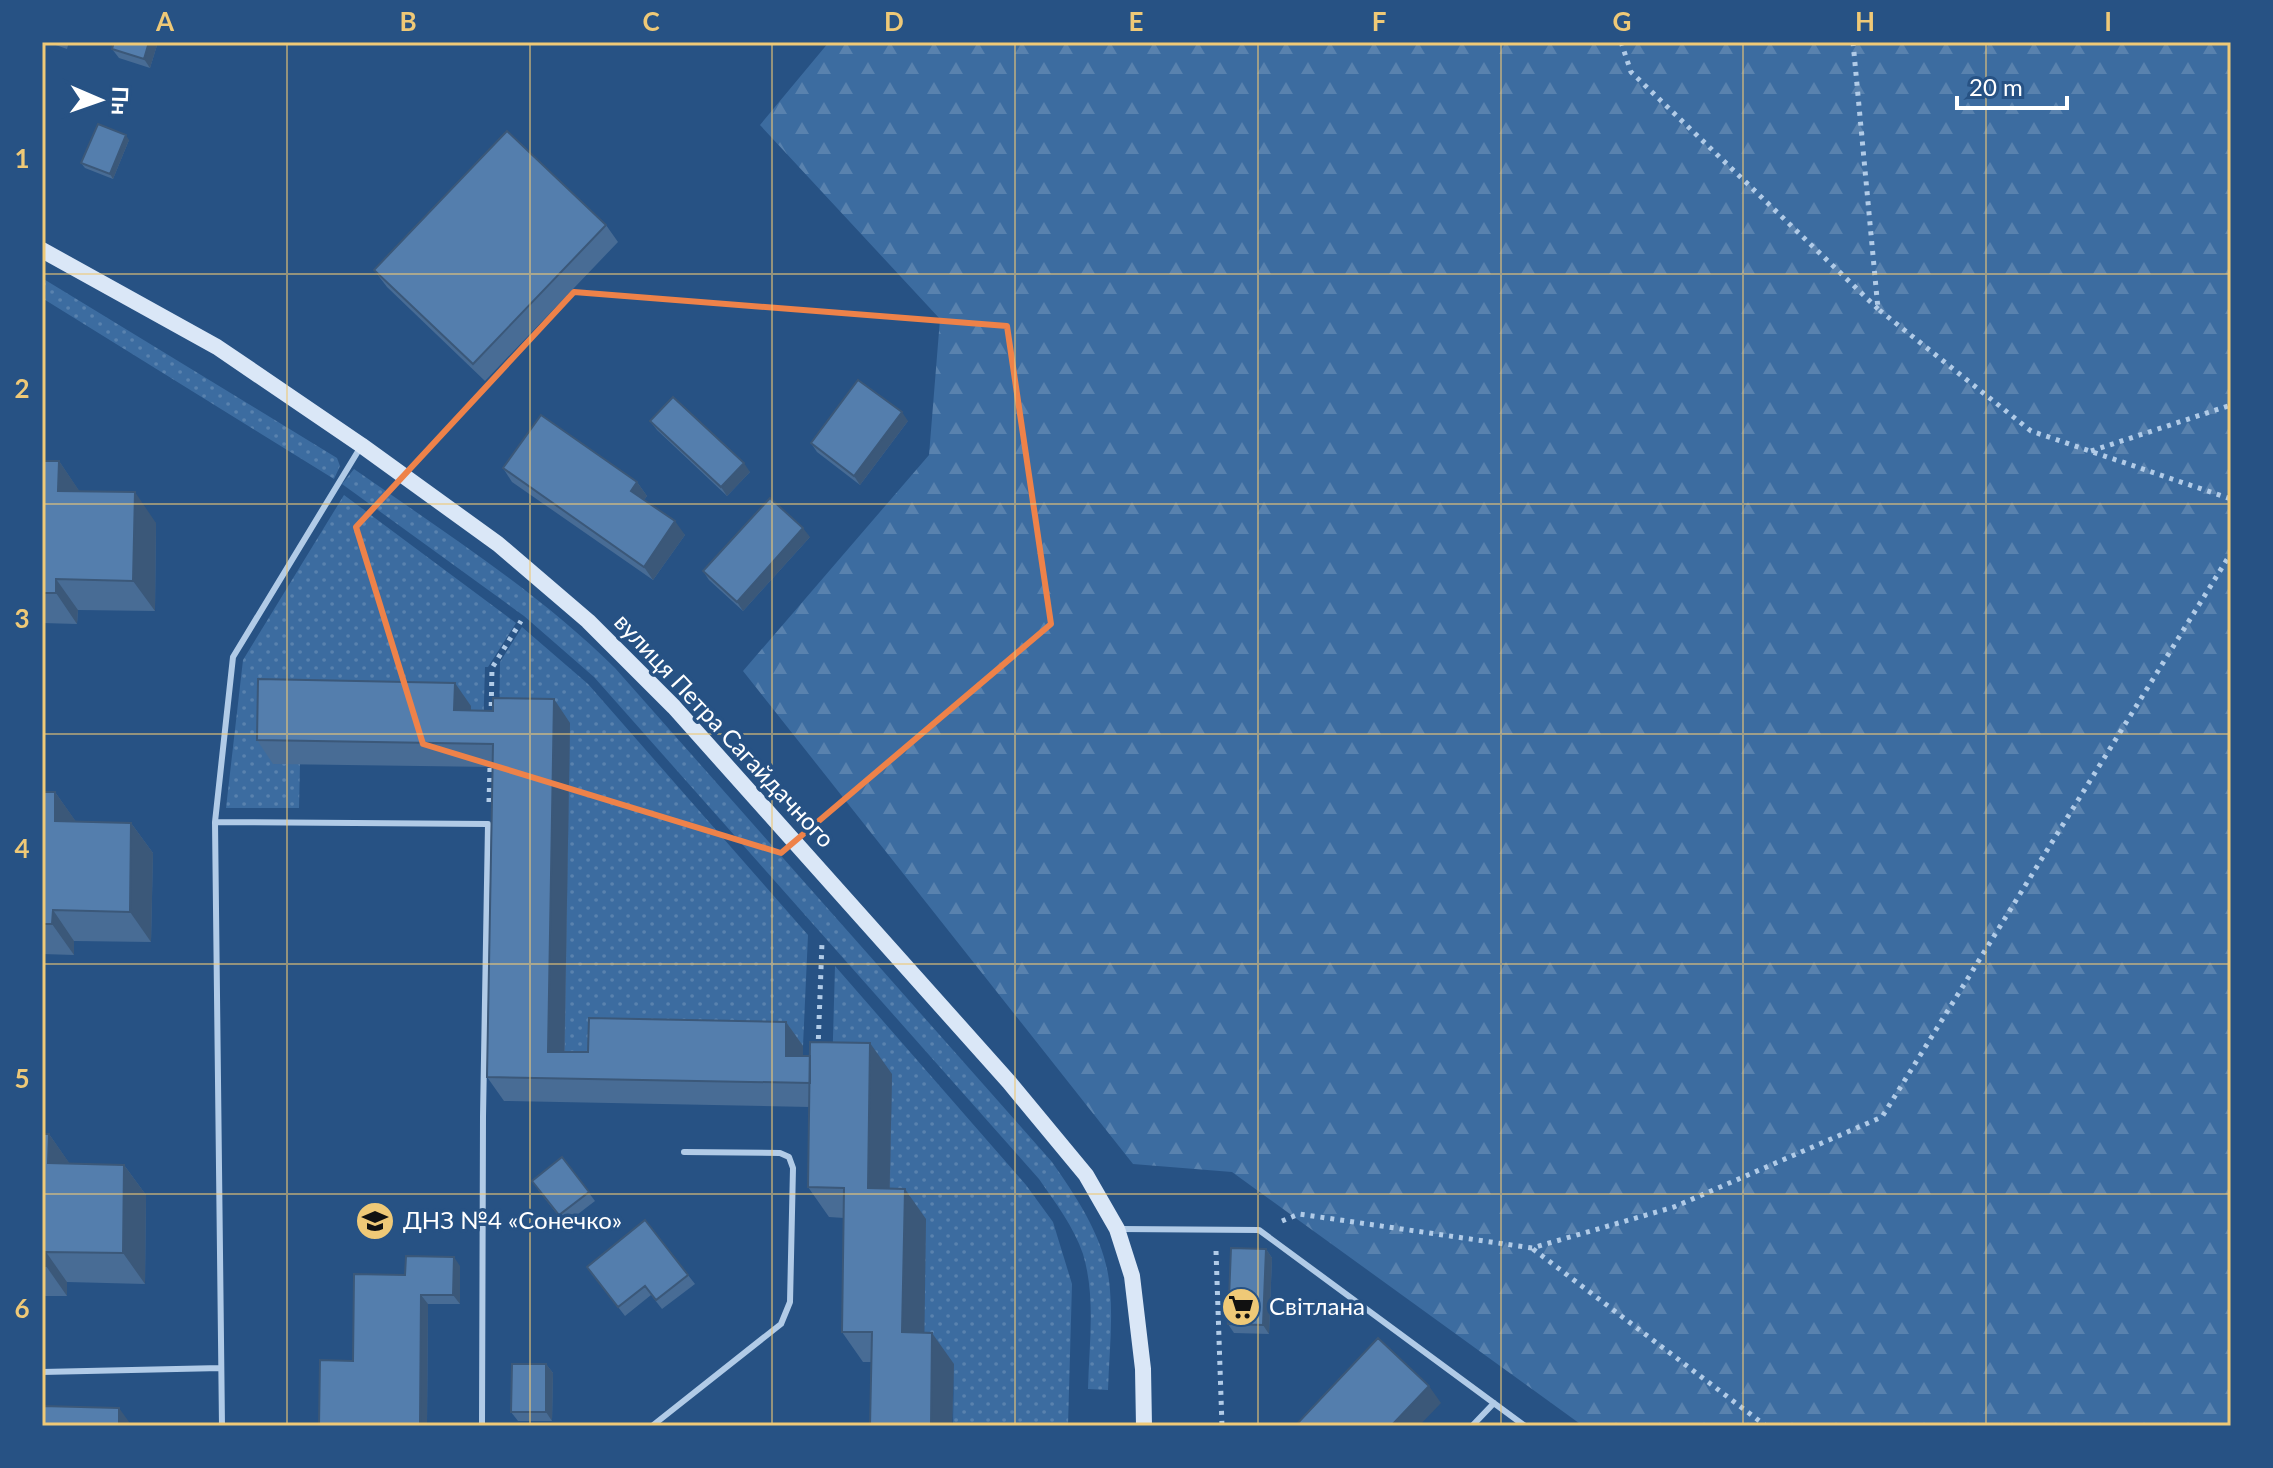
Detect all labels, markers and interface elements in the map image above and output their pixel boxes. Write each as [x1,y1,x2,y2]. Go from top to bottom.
text: A [155,5,175,37]
text: B [399,5,417,37]
text: C [642,5,660,37]
text: D [884,5,904,37]
text: E [1129,5,1143,37]
text: F [1372,5,1386,37]
text: G [1613,5,1631,37]
text: H [1855,5,1875,37]
text: I [2104,5,2112,37]
north arrow [60,60,140,140]
scale bar [1957,60,2067,110]
text: 20 m [1969,72,2023,101]
text: Пн [106,86,134,116]
text: 1 [14,142,30,174]
text: 2 [14,372,30,404]
text: 3 [14,602,30,634]
street label: вулиця Петра Сагайдачного [609,607,841,853]
text: 4 [14,832,30,864]
text: 5 [14,1062,30,1094]
school or university icon: ДНЗ №4 «Сонечко» [354,1200,396,1242]
place label: ДНЗ №4 «Сонечко» [403,1205,622,1234]
supermarket icon: Світлана [1220,1286,1262,1328]
place label: Світлана [1269,1291,1365,1320]
text: 6 [14,1292,30,1324]

